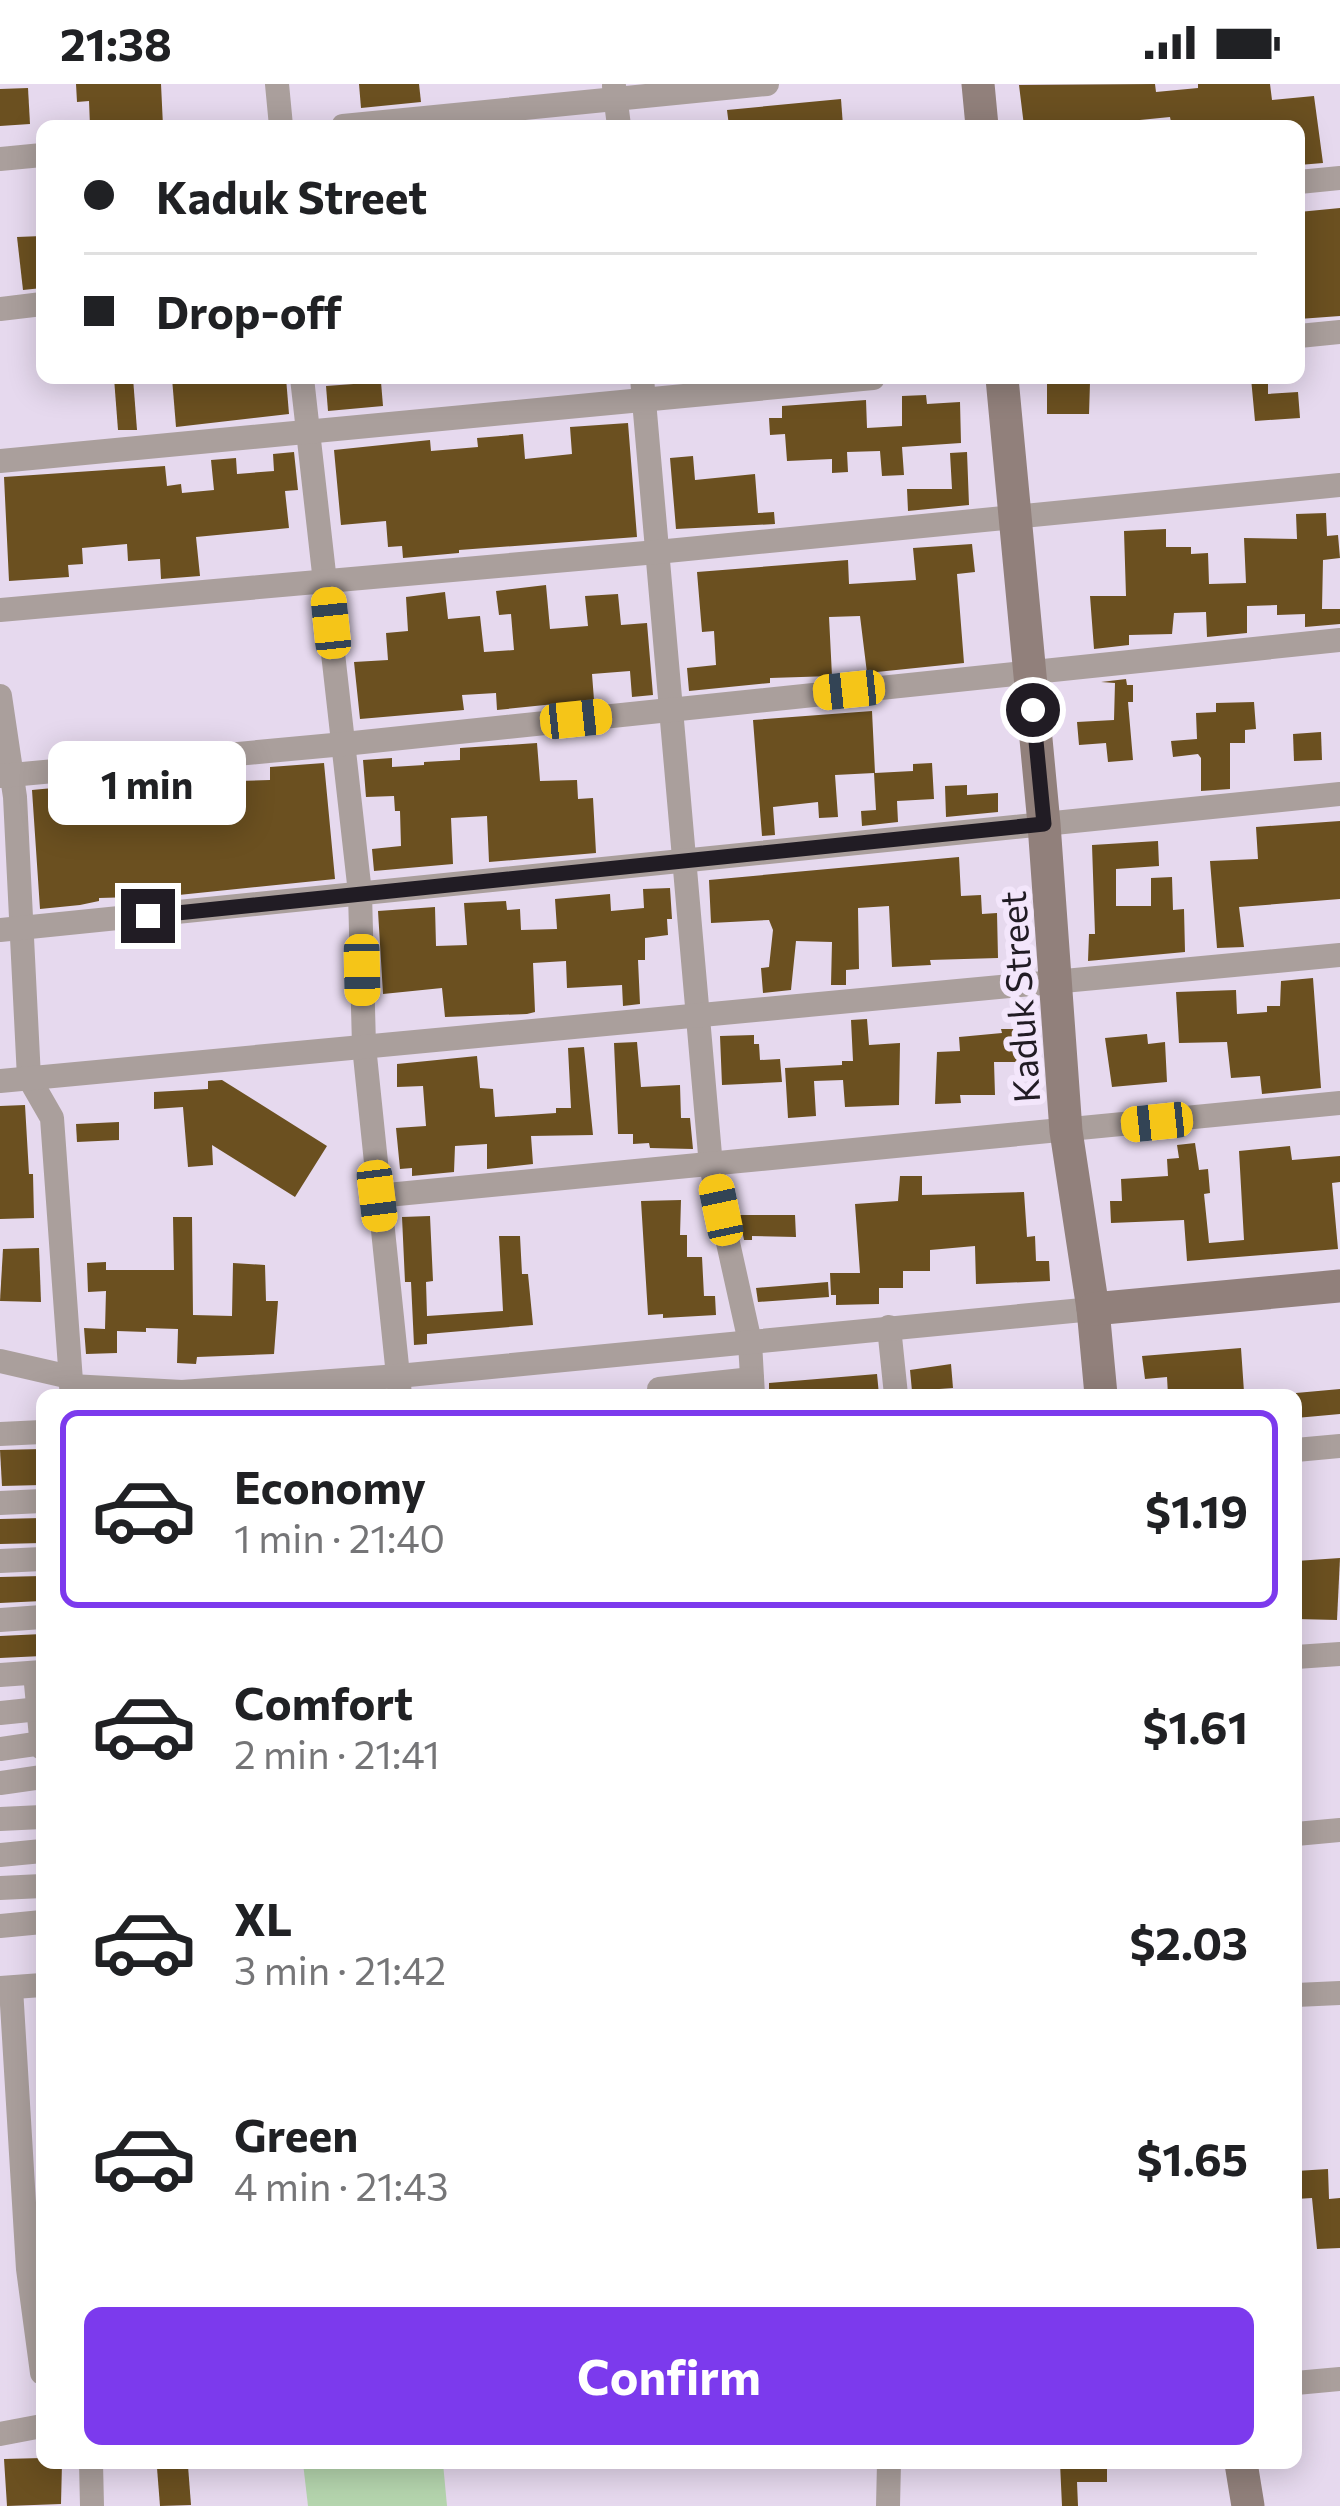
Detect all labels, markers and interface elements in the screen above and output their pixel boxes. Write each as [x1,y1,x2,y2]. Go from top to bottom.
text: 21:38 [60,15,172,70]
text: Kaduk Street [156,168,427,223]
text: Drop-off [156,283,342,338]
car [309,585,353,661]
car [811,668,887,712]
route start [1006,683,1060,737]
car [538,697,614,741]
callout: 1 min [49,742,247,826]
text: 1 min [101,759,193,807]
route end [121,889,175,943]
street label: Kaduk Street [989,890,1047,1104]
car [343,934,381,1006]
car [1119,1100,1195,1144]
car [355,1158,399,1234]
car [696,1171,746,1249]
icon: car [90,1455,198,1563]
text: Economy [234,1458,426,1513]
text: $1.19 [1145,1482,1248,1537]
text: 1 min · 21:40 [234,1513,445,1561]
icon: car [90,1671,198,1779]
text: Comfort [234,1674,413,1729]
text: $1.61 [1142,1698,1248,1753]
text: 2 min · 21:41 [234,1729,440,1777]
icon: car [90,1887,198,1995]
text: XL [234,1890,292,1945]
text: $2.03 [1129,1914,1248,1969]
text: 3 min · 21:42 [234,1945,446,1993]
icon: car [90,2103,198,2211]
text: Green [234,2106,358,2161]
text: $1.65 [1137,2130,1248,2185]
text: 4 min · 21:43 [234,2161,449,2209]
button: Confirm [84,2307,1254,2445]

